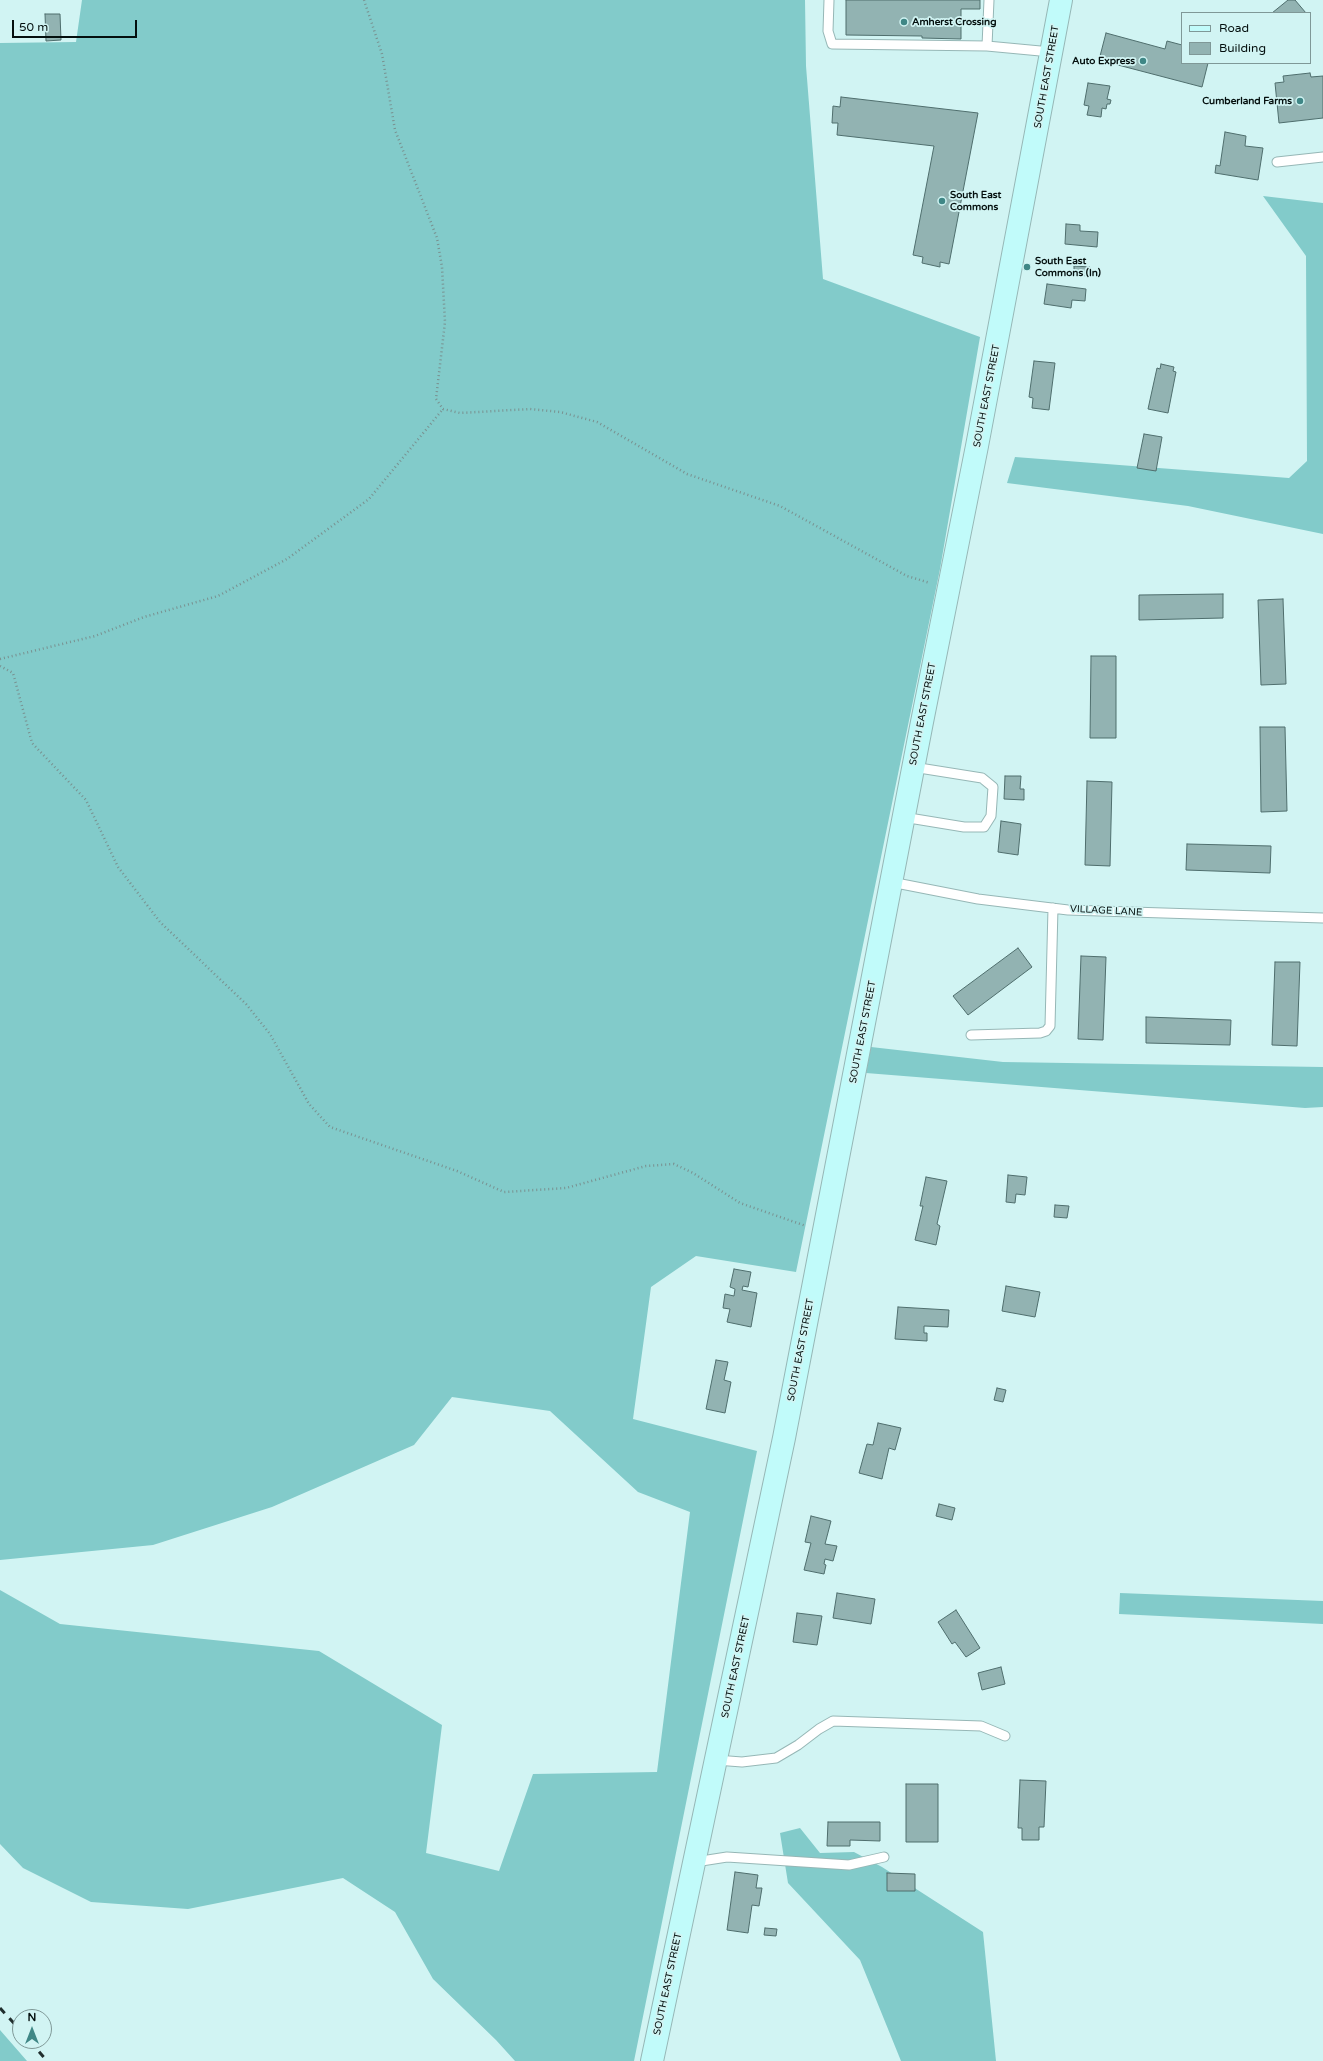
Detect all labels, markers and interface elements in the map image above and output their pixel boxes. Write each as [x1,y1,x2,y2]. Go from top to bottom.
scale bar [14,12,139,38]
legend [1181,12,1311,64]
place label: Amherst Crossing [912,16,996,28]
marker: Amherst Crossing [899,17,909,27]
text: 50 m [19,20,48,34]
text: Road [1219,21,1249,35]
street label: SOUTH EAST STREET [1032,25,1062,129]
text: Building [1219,41,1266,55]
place label: Auto Express [1072,55,1135,67]
marker: Auto Express [1138,56,1148,66]
place label: Cumberland Farms [1202,95,1292,107]
marker: Cumberland Farms [1295,96,1305,106]
place label: South East Commons [950,189,1001,212]
marker: South East Commons [937,196,947,206]
place label: South East Commons (In) [1035,255,1101,278]
marker: South East Commons (In) [1022,262,1032,272]
street label: SOUTH EAST STREET [971,344,1003,448]
street label: SOUTH EAST STREET [907,662,939,766]
street label: VILLAGE LANE [1070,903,1142,919]
street label: SOUTH EAST STREET [847,980,879,1084]
street label: SOUTH EAST STREET [785,1298,817,1402]
street label: SOUTH EAST STREET [719,1615,753,1719]
street label: SOUTH EAST STREET [651,1932,685,2036]
north arrow [12,2009,52,2049]
text: N [28,2011,36,2024]

